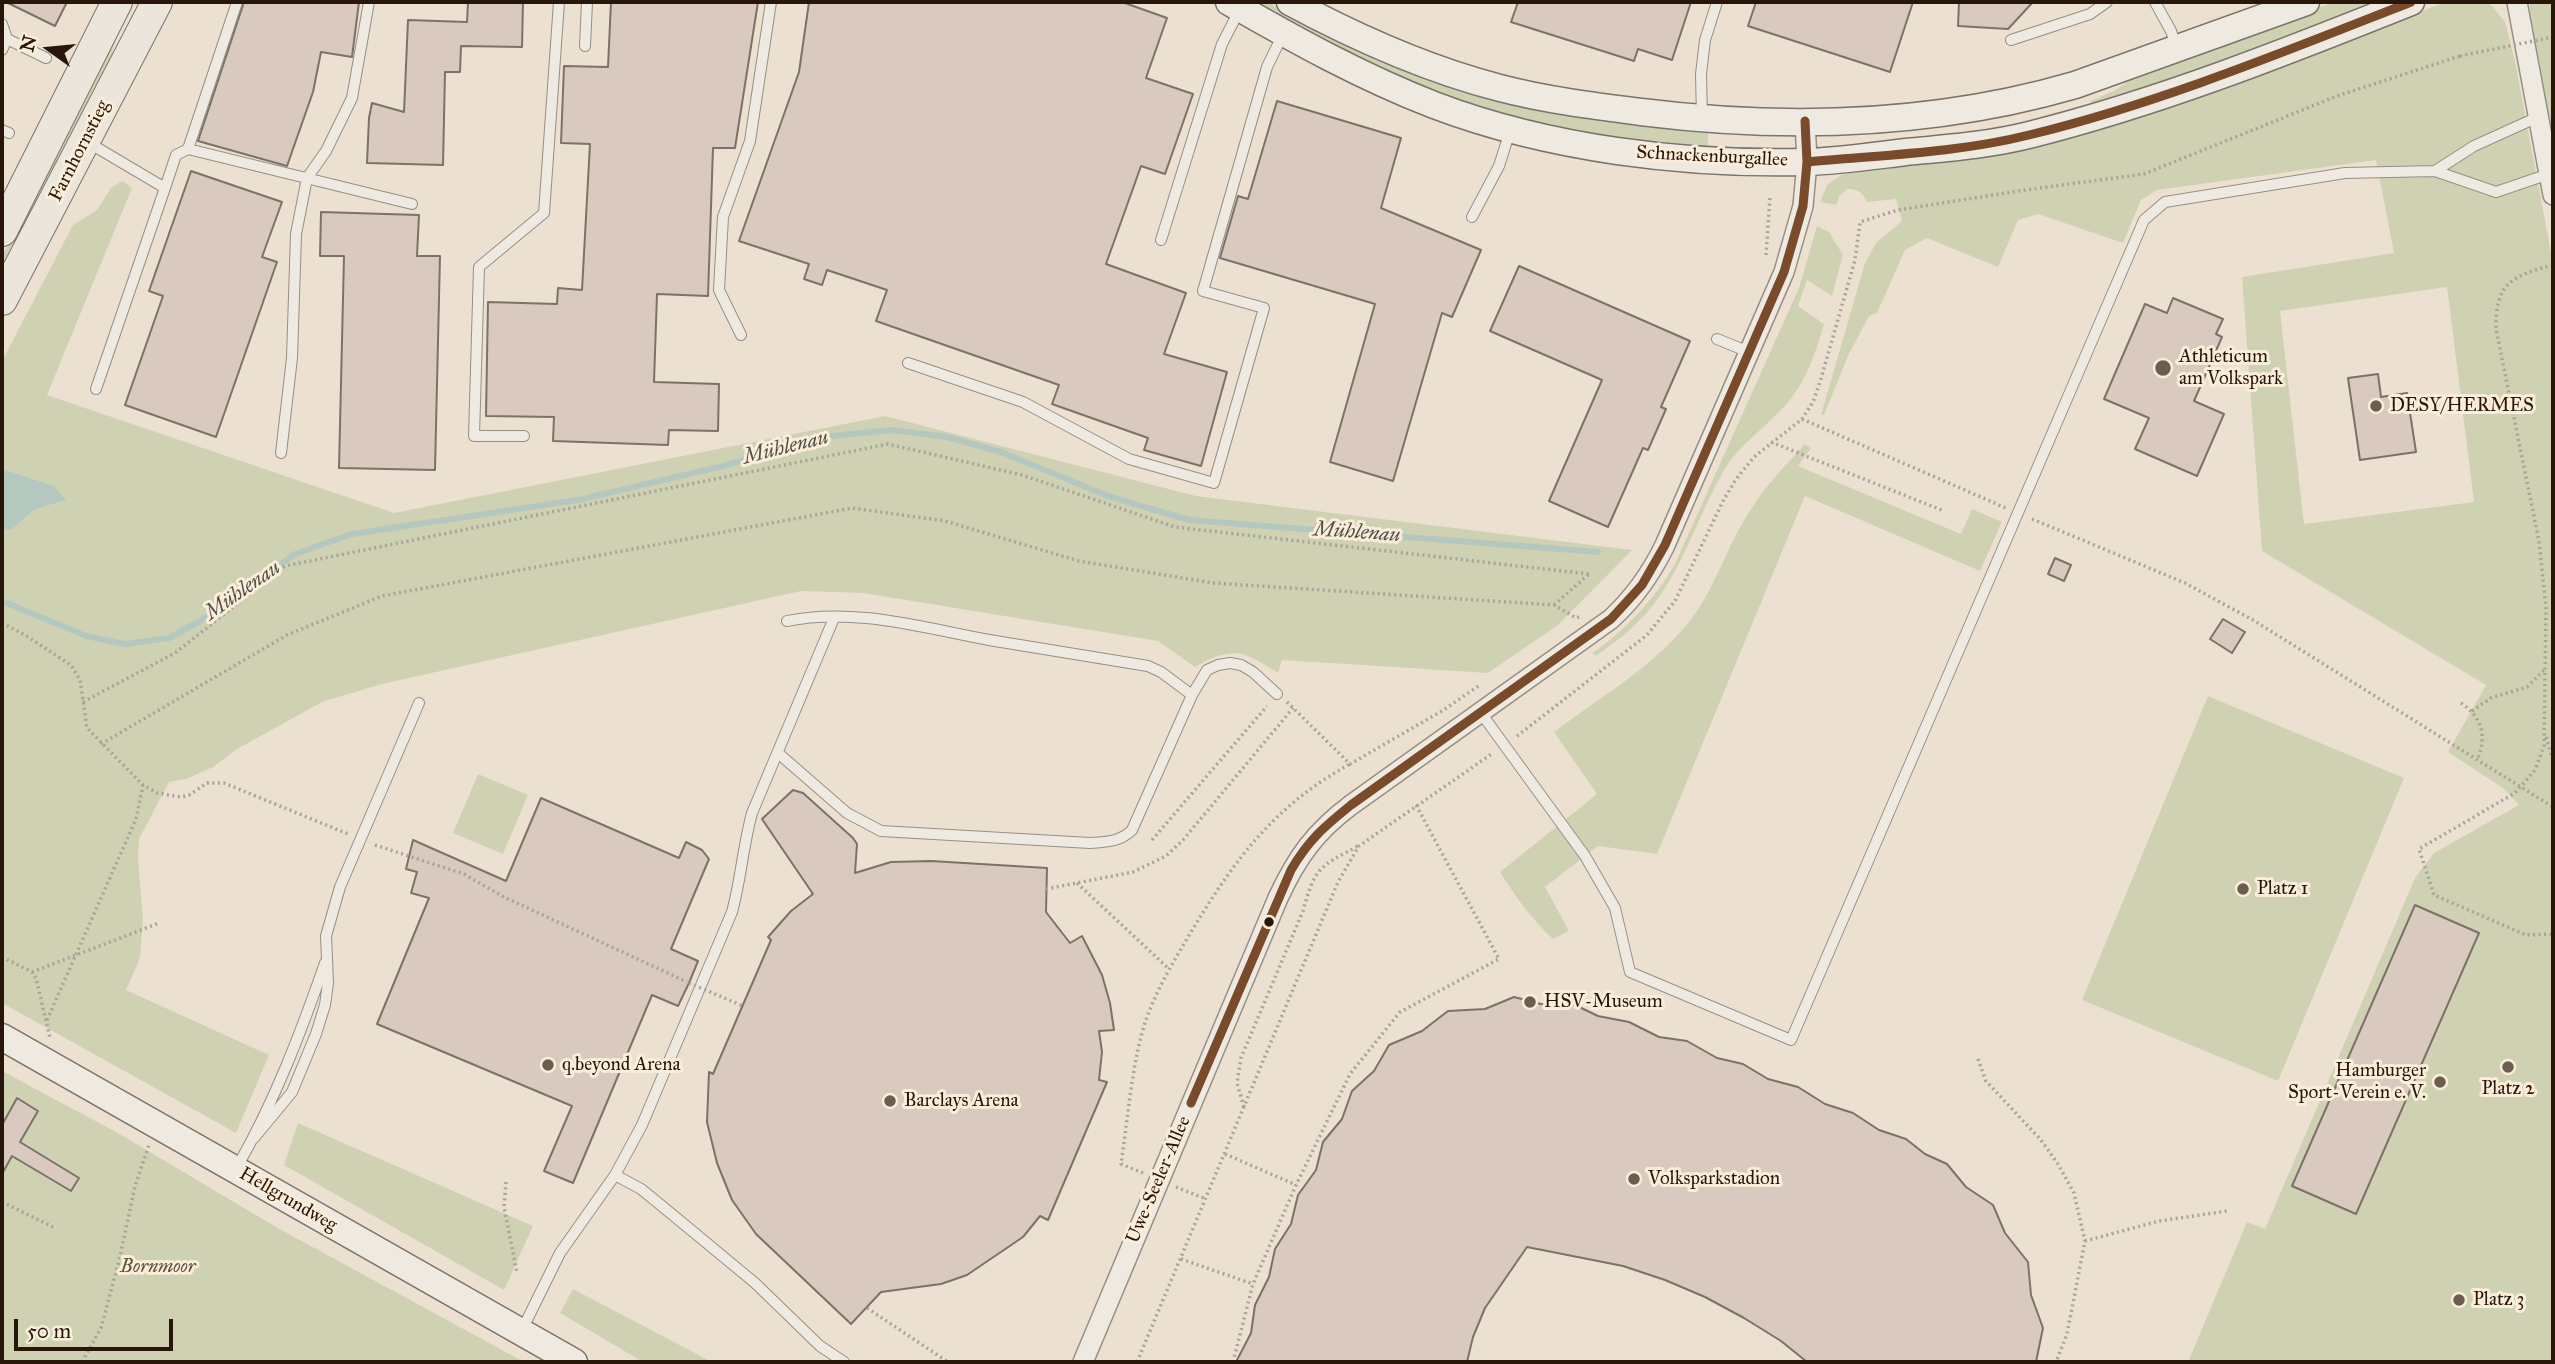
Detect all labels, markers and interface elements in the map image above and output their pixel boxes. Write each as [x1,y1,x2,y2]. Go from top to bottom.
north arrow [14,14,84,84]
text: N [15,33,41,54]
street label: Farnhornstieg [45,97,115,205]
street label: Schnackenburgallee [1636,142,1788,172]
place label: Athleticum am Volkspark [2179,346,2283,390]
marker: Athleticum am Volkspark [2153,358,2173,378]
place label: DESY/HERMES [2390,395,2534,417]
marker: DESY/HERMES [2368,398,2384,414]
water label: Mühlenau [741,425,831,471]
water label: Mühlenau [1313,517,1401,549]
water label: Mühlenau [200,556,286,626]
place label: Platz 1 [2257,878,2308,900]
marker: Platz 1 [2235,881,2251,897]
unlabelled marker [1262,915,1276,929]
place label: HSV-Museum [1544,991,1663,1013]
marker: HSV-Museum [1522,994,1538,1010]
place label: q.beyond Arena [562,1054,680,1076]
marker: q.beyond Arena [540,1057,556,1073]
marker: Platz 2 [2500,1059,2516,1075]
place label: Hamburger Sport-Verein e. V. [2288,1060,2426,1104]
marker: Hamburger Sport-Verein e. V. [2432,1074,2448,1090]
place label: Platz 2 [2481,1078,2535,1100]
place label: Barclays Arena [904,1090,1019,1112]
marker: Barclays Arena [882,1093,898,1109]
street label: Uwe-Seeler-Allee [1122,1113,1196,1247]
street label: Hellgrundweg [235,1163,341,1237]
place label: Volksparkstadion [1648,1168,1780,1190]
marker: Volksparkstadion [1626,1171,1642,1187]
park label: Bornmoor [120,1256,196,1278]
place label: Platz 3 [2473,1289,2524,1311]
marker: Platz 3 [2451,1292,2467,1308]
scale bar [18,1304,177,1348]
text: 50 m [27,1318,71,1344]

